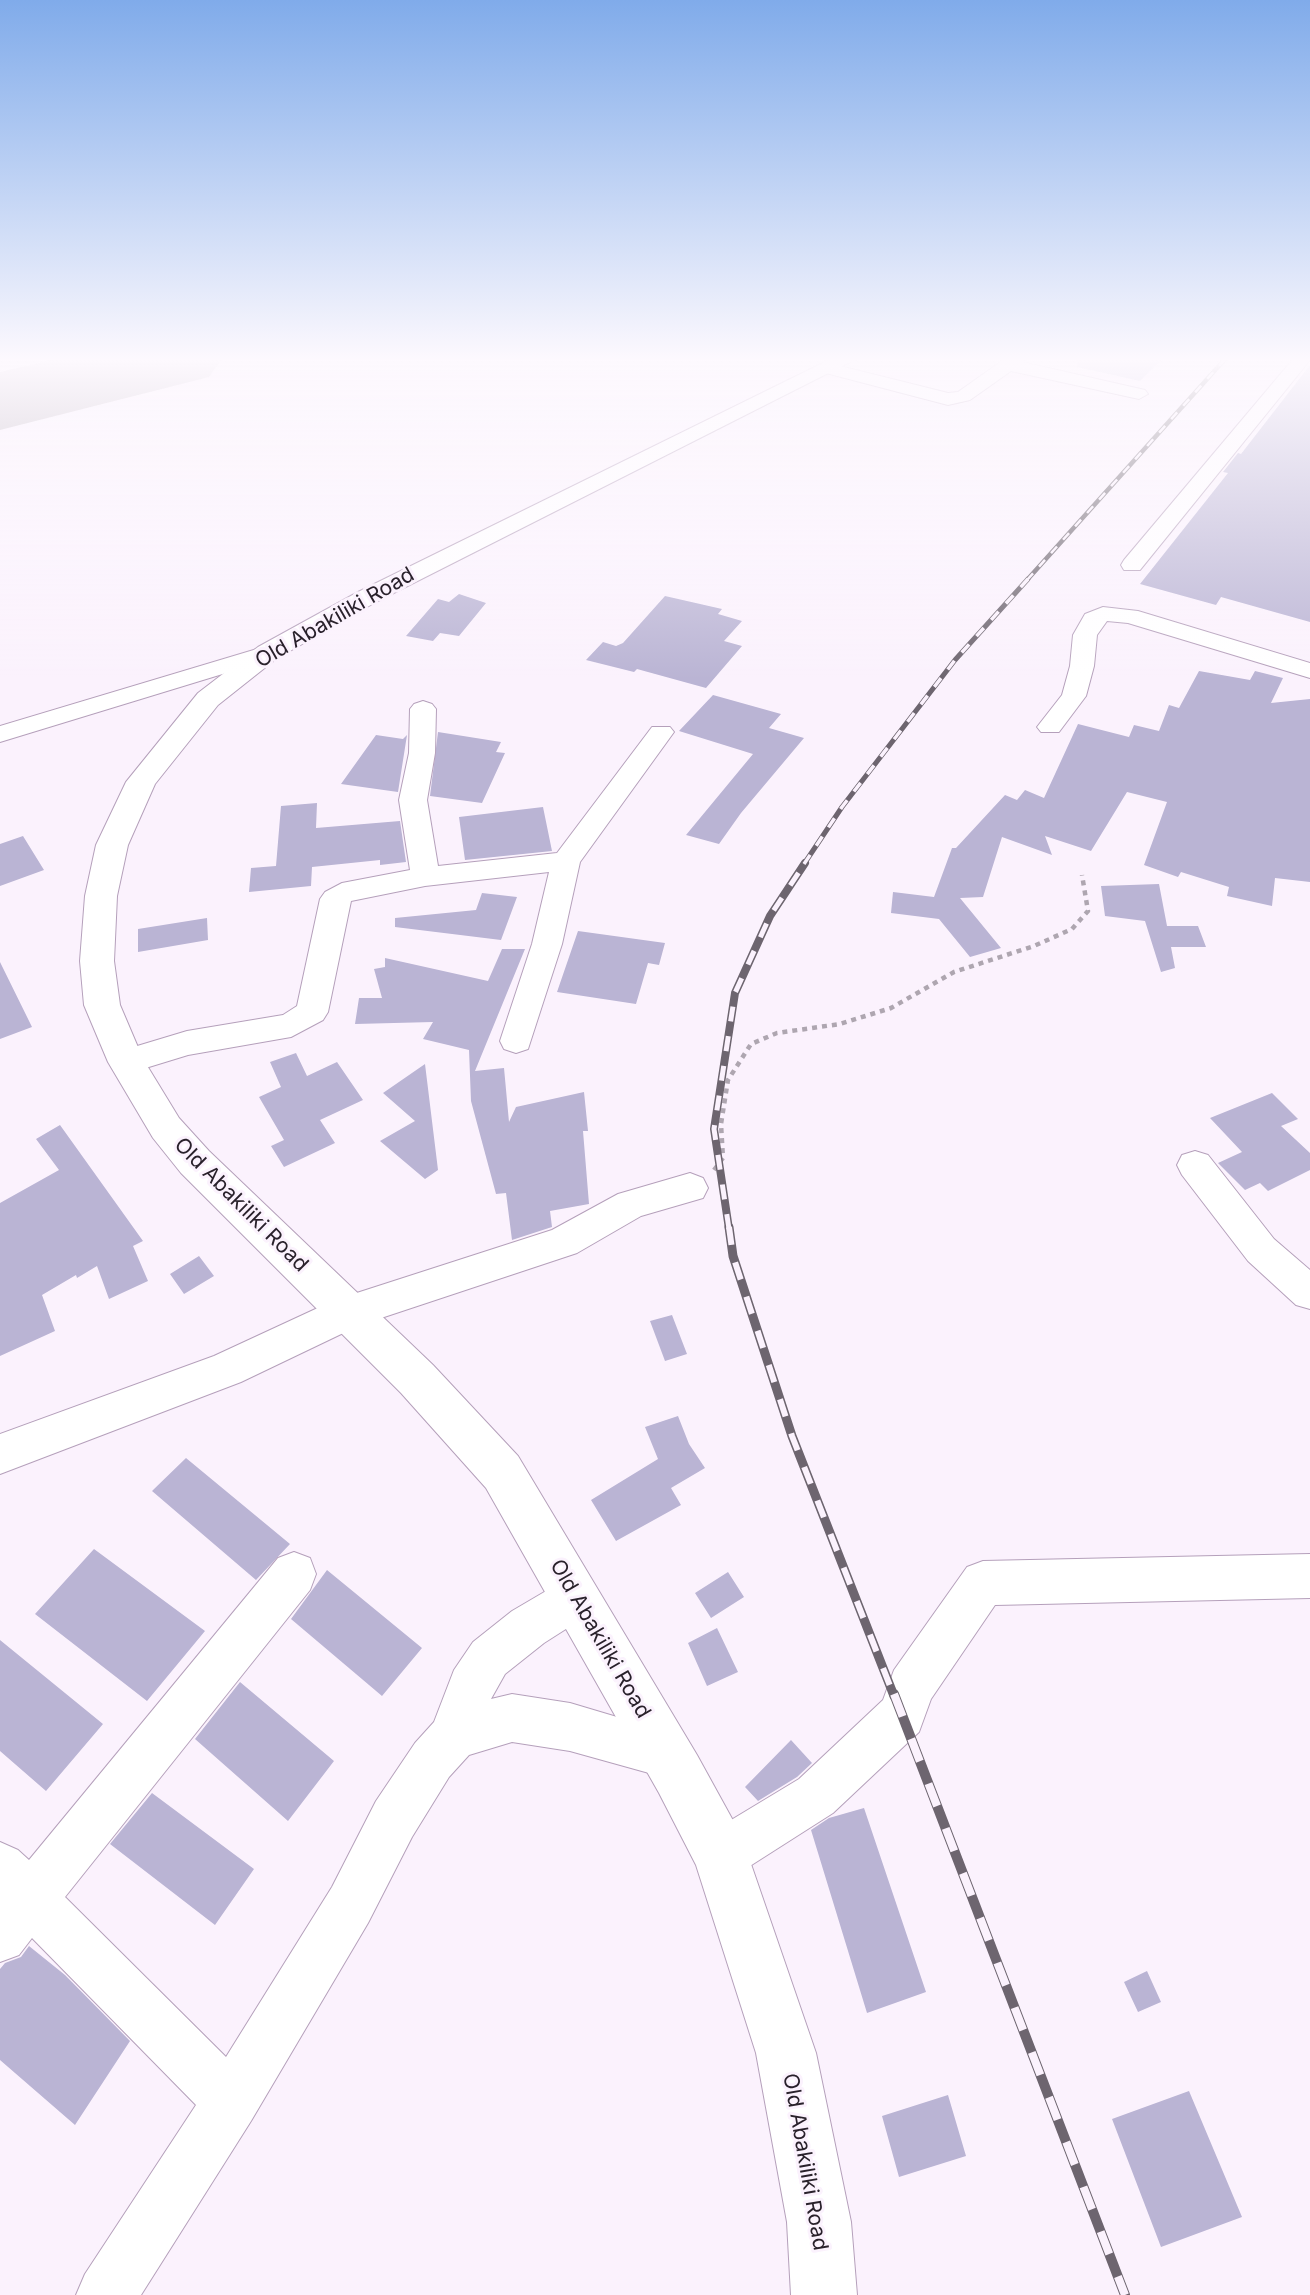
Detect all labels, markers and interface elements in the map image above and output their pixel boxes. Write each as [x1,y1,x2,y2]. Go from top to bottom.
street label: Old Abakiliki Road [251,562,419,674]
street label: Old Abakiliki Road [169,1133,313,1277]
street label: Old Abakiliki Road [544,1555,656,1723]
street label: Old Abakiliki Road [777,2072,833,2252]

